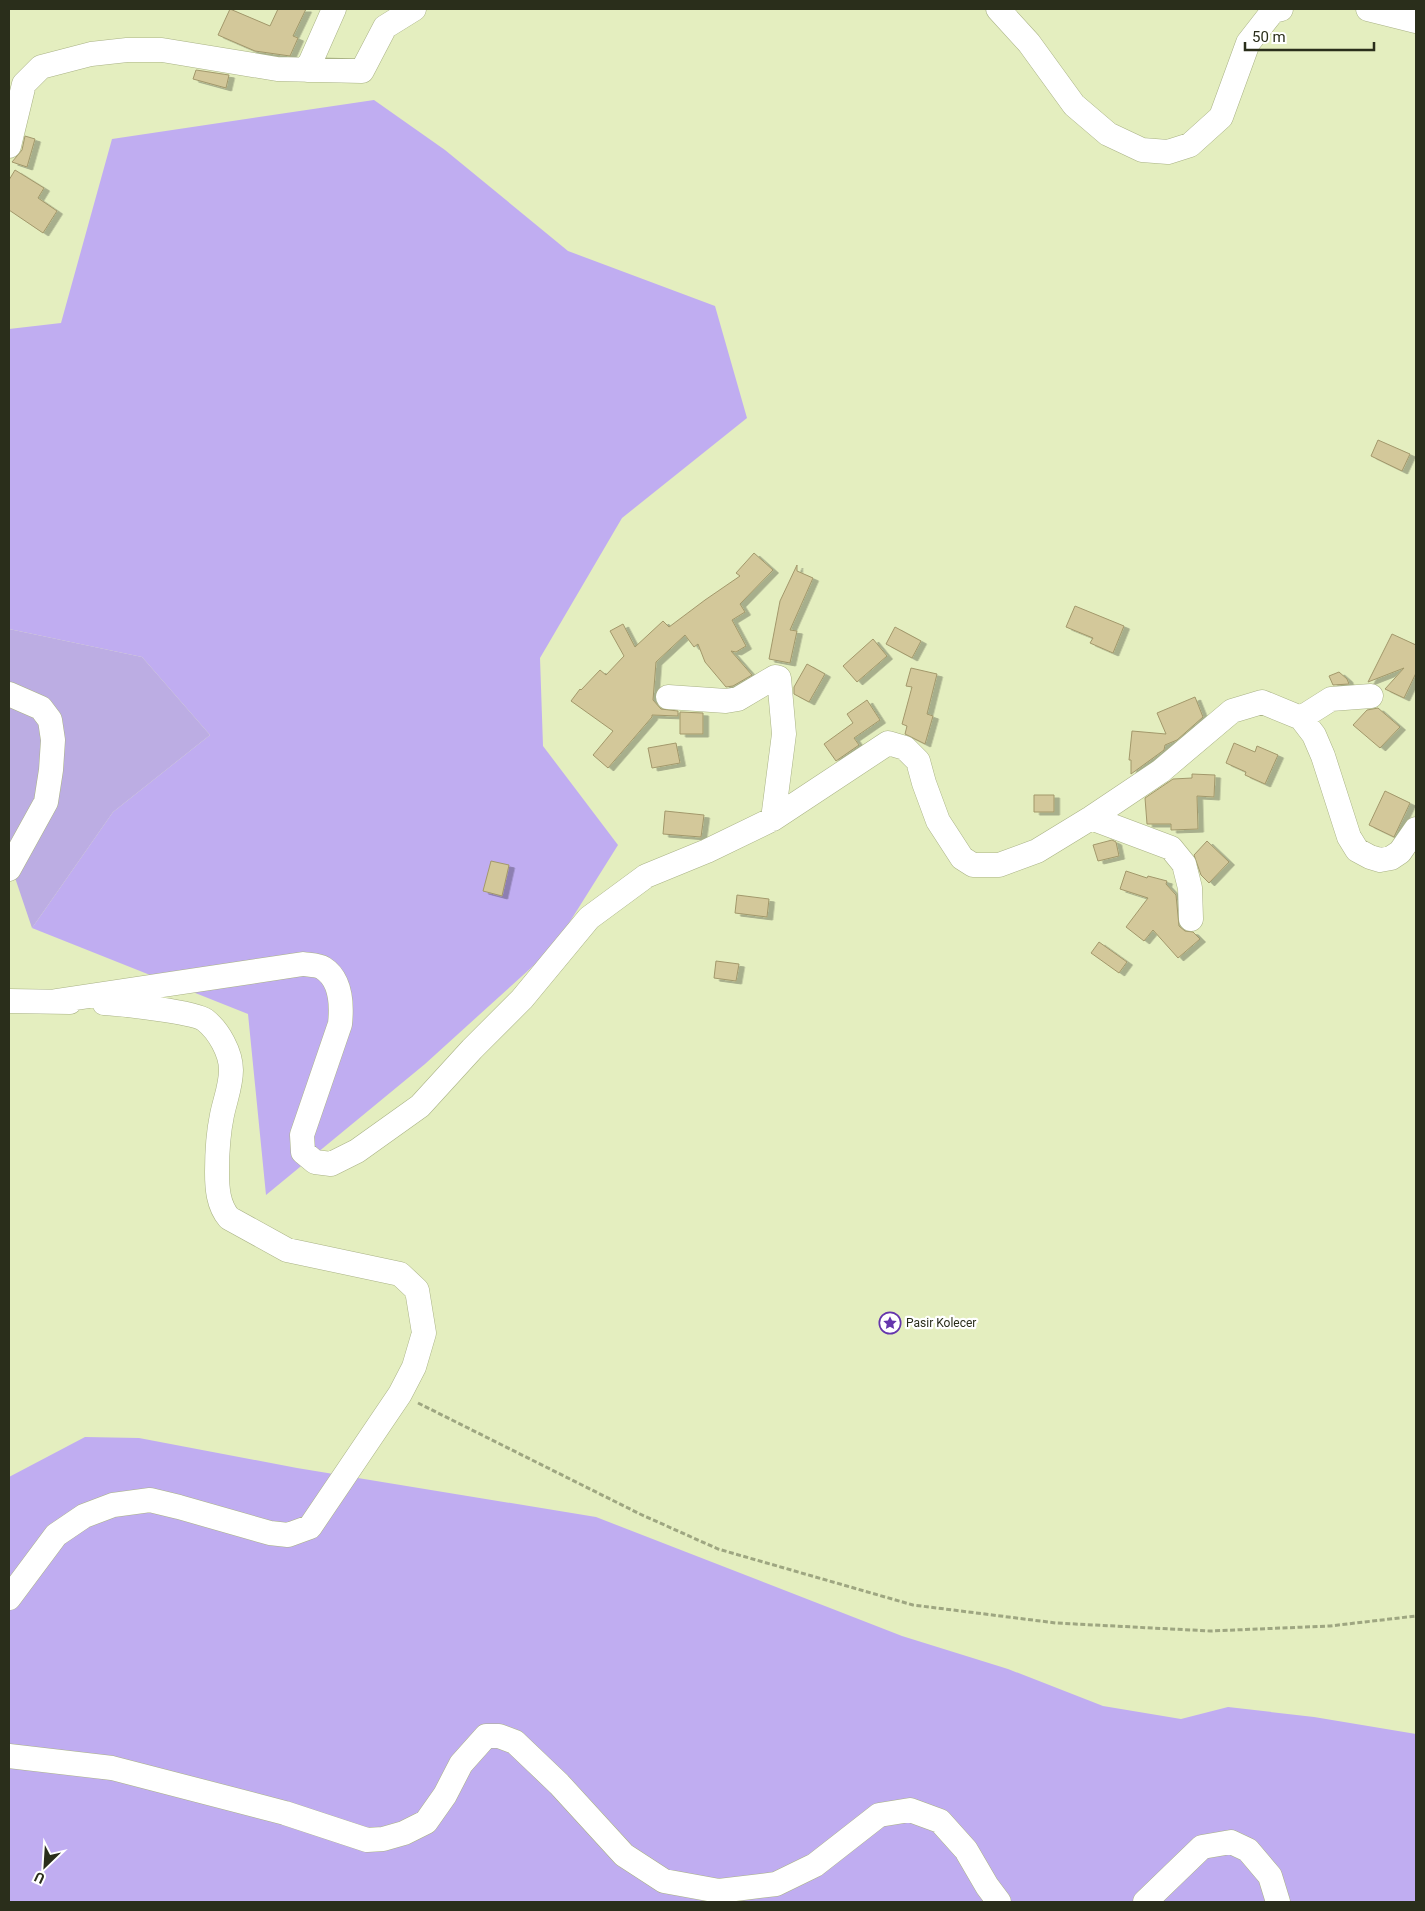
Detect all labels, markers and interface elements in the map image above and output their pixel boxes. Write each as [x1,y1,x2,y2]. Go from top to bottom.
scale bar [1245,20,1374,52]
text: 50 m [1252,28,1286,46]
place icon: Pasir Kolecer [878,1311,902,1335]
place label: Pasir Kolecer [906,1316,976,1330]
north arrow [20,1841,70,1891]
text: U [32,1869,47,1887]

